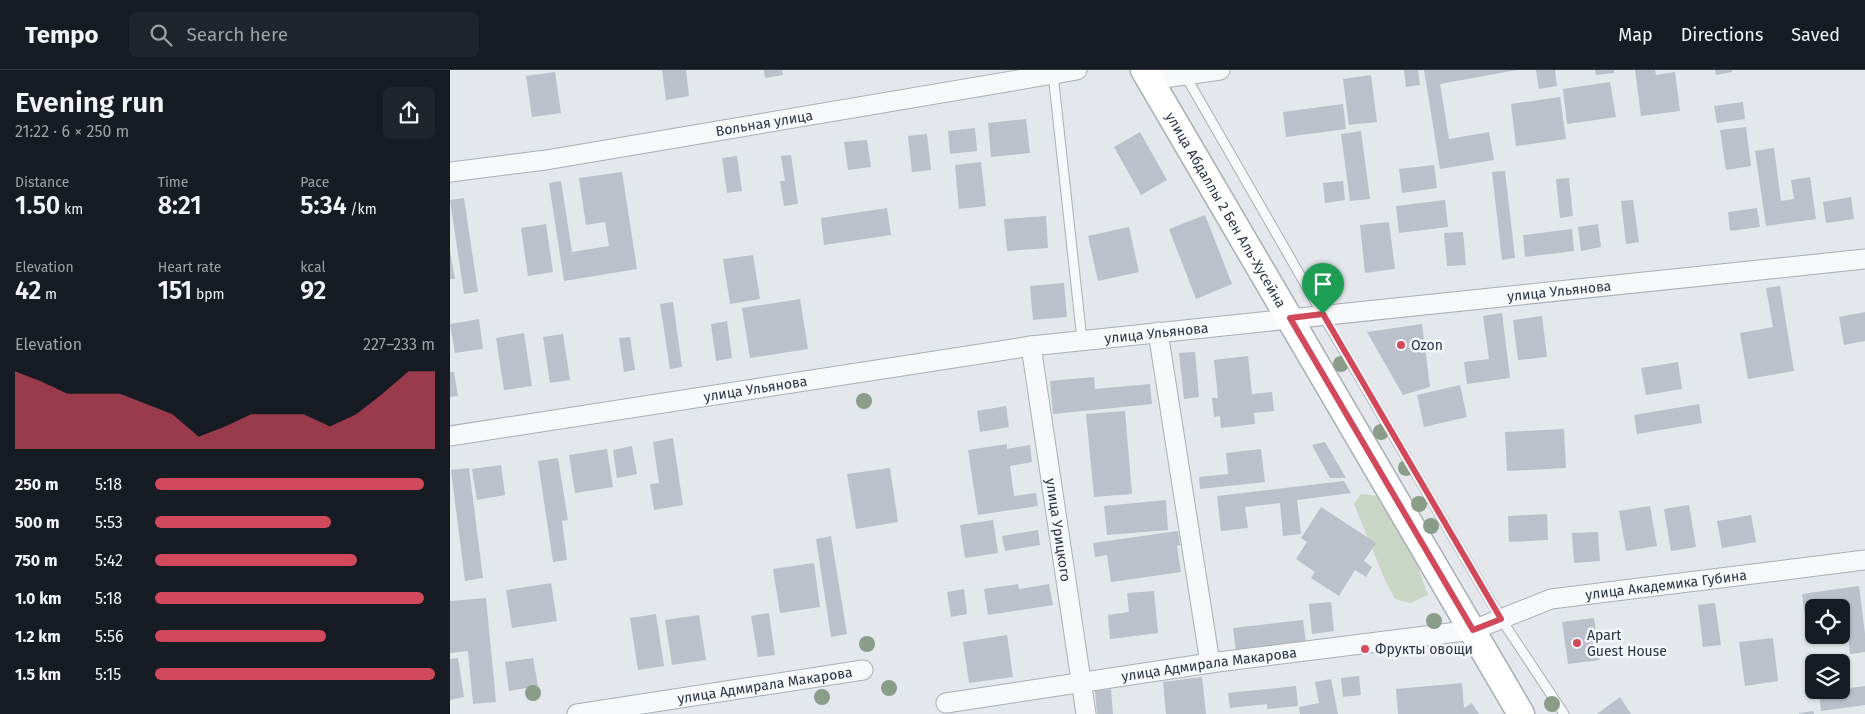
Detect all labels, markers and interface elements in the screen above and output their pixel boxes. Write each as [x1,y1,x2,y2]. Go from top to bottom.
search box [129,12,479,57]
text: Tempo [25,21,99,49]
icon: search [147,21,175,49]
text: Search here [187,23,288,46]
text: Map [1618,24,1653,46]
text: Directions [1681,24,1763,46]
text: Saved [1791,24,1840,46]
text: Evening run [15,86,164,119]
button: share [383,87,435,139]
street label: Вольная улица [714,107,814,140]
street label: улица Абдаллы 2 Бен Аль-Хусейна [1162,109,1289,311]
text: 21:22 · 6 × 250 m [15,122,129,141]
text: Distance [15,174,69,191]
text: Time [158,174,188,191]
text: Pace [300,174,329,191]
text: 1.50 [15,191,60,221]
text: 8:21 [158,191,202,221]
text: 5:34 [300,191,347,221]
text: km [60,201,83,218]
text: /km [347,201,377,218]
text: Elevation [15,259,74,276]
text: Heart rate [158,259,221,276]
text: kcal [300,259,326,276]
pin [1302,263,1344,314]
icon: arrive [1309,270,1337,298]
text: 42 [15,276,41,306]
text: 151 [158,276,192,306]
text: 92 [300,276,326,306]
street label: улица Ульянова [1506,278,1612,305]
text: m [41,286,57,303]
text: bpm [192,286,225,303]
street label: улица Ульянова [1104,320,1209,347]
text: Elevation [15,335,82,354]
text: 227–233 m [363,335,435,354]
place label: Ozon [1411,337,1443,354]
marker: Ozon [1395,339,1407,351]
street label: улица Ульянова [702,373,808,406]
text: 250 m [15,475,59,494]
text: 5:18 [95,475,122,494]
street label: улица Урицкого [1042,477,1074,583]
text: 500 m [15,513,60,532]
text: 5:53 [95,513,123,532]
text: 750 m [15,551,58,570]
text: 5:42 [95,551,123,570]
street label: улица Академика Губина [1584,567,1748,604]
text: 1.0 km [15,589,62,608]
text: 5:18 [95,589,122,608]
map controls [1805,599,1850,699]
button: locate [1805,599,1850,644]
text: 1.2 km [15,627,61,646]
text: 5:56 [95,627,123,646]
place label: Apart Guest House [1587,627,1667,660]
marker: Apart Guest House [1571,637,1583,649]
place label: Фрукты овощи [1375,641,1473,658]
marker: Фрукты овощи [1359,643,1371,655]
street label: улица Адмирала Макарова [1120,644,1298,685]
button: layers [1805,654,1850,699]
street label: улица Адмирала Макарова [676,664,854,707]
text: 1.5 km [15,665,61,684]
text: 5:15 [95,665,121,684]

